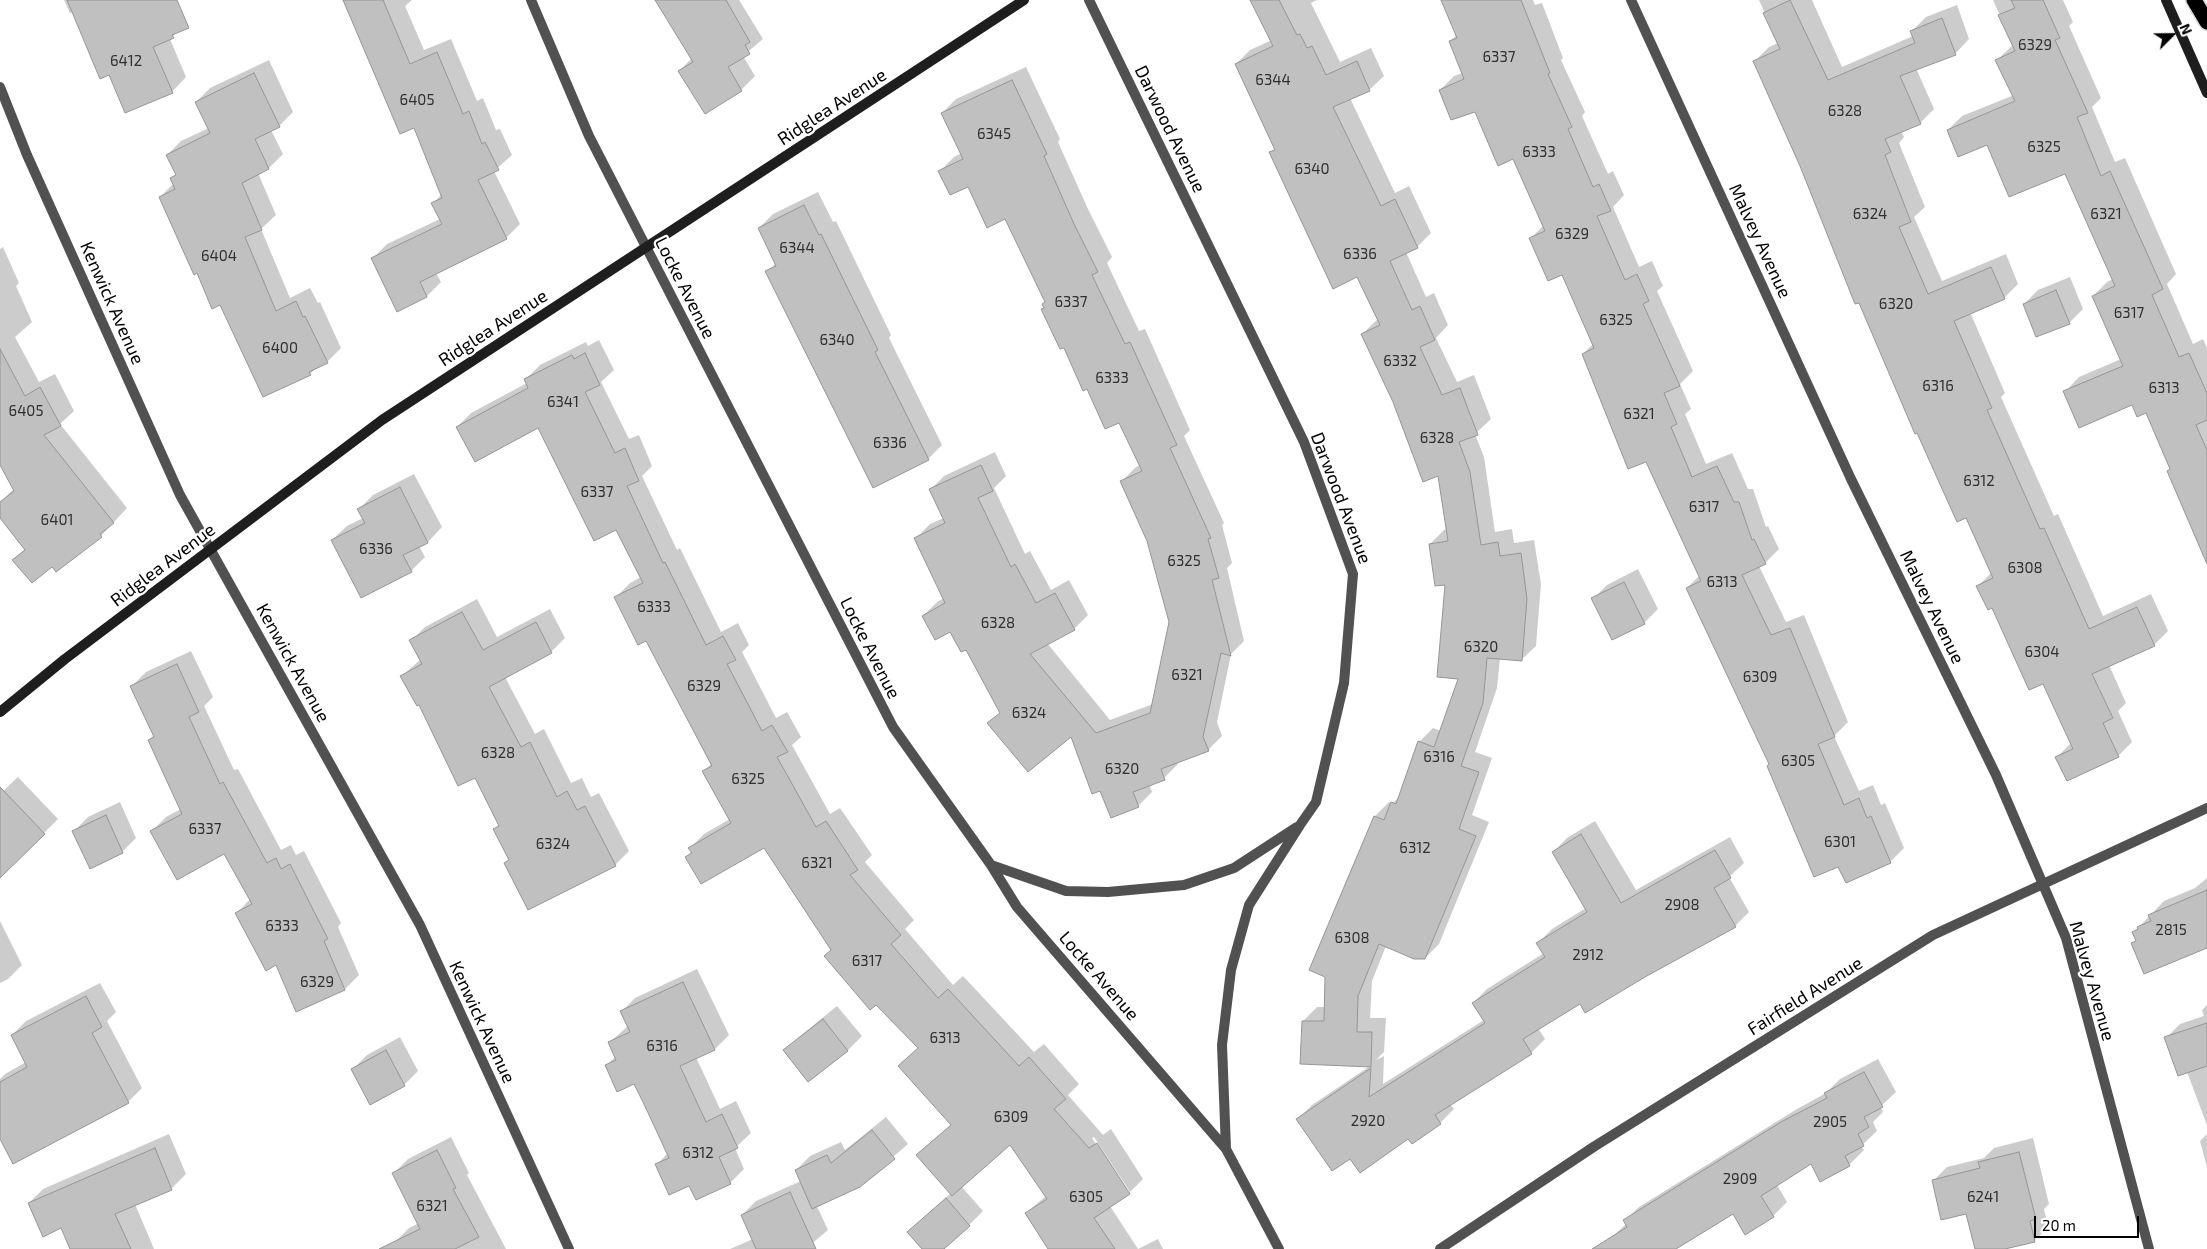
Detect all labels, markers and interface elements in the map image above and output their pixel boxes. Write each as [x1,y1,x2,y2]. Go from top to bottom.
north arrow [2147,10,2197,60]
text: N [2176,21,2196,37]
house number: 6329 [2018,36,2052,54]
house number: 6337 [1483,48,1515,66]
house number: 6412 [110,52,142,70]
street label: Darwood Avenue [1130,62,1210,196]
street label: Ridglea Avenue [774,64,890,150]
house number: 6344 [1255,71,1291,89]
house number: 6405 [400,91,434,109]
house number: 6328 [1828,102,1862,120]
house number: 6345 [977,125,1011,143]
house number: 6325 [2027,138,2061,156]
house number: 6333 [1522,143,1556,161]
house number: 6340 [1294,160,1330,178]
street label: Malvey Avenue [1724,180,1796,302]
house number: 6324 [1853,205,1887,223]
house number: 6321 [2090,205,2122,223]
house number: 6329 [1555,225,1589,243]
street label: Locke Avenue [650,234,720,342]
street label: Kenwick Avenue [75,238,149,368]
house number: 6344 [779,239,815,257]
house number: 6336 [1343,245,1377,263]
house number: 6404 [201,247,237,265]
street label: Ridglea Avenue [435,285,551,371]
house number: 6337 [1055,293,1087,311]
house number: 6320 [1879,295,1913,313]
house number: 6317 [2114,304,2144,322]
house number: 6325 [1599,311,1633,329]
house number: 6340 [819,331,855,349]
house number: 6400 [262,339,298,357]
house number: 6332 [1383,352,1417,370]
house number: 6333 [1095,369,1129,387]
house number: 6316 [1922,377,1954,395]
house number: 6313 [2148,379,2180,397]
house number: 6341 [547,393,579,411]
house number: 6405 [9,402,43,420]
house number: 6321 [1623,405,1655,423]
street label: Darwood Avenue [1306,429,1376,567]
house number: 6328 [1420,429,1454,447]
house number: 6336 [873,434,907,452]
house number: 6312 [1963,472,1995,490]
house number: 6337 [581,483,613,501]
house number: 6317 [1689,498,1719,516]
house number: 6401 [41,511,73,529]
street label: Ridglea Avenue [107,519,219,611]
house number: 6336 [359,540,393,558]
street label: Malvey Avenue [1895,547,1969,667]
house number: 6325 [1167,552,1201,570]
house number: 6308 [2007,559,2043,577]
house number: 6313 [1706,573,1738,591]
street label: Locke Avenue [835,594,905,702]
house number: 6333 [637,598,671,616]
street label: Kenwick Avenue [252,600,334,726]
house number: 6328 [981,614,1015,632]
house number: 6320 [1464,638,1498,656]
house number: 6304 [2024,643,2060,661]
house number: 6321 [1171,666,1203,684]
house number: 6309 [1743,668,1777,686]
house number: 6329 [687,677,721,695]
house number: 6324 [1012,704,1046,722]
house number: 6328 [481,744,515,762]
house number: 6316 [1423,748,1455,766]
house number: 6305 [1781,752,1815,770]
house number: 6320 [1105,760,1139,778]
house number: 6325 [731,770,765,788]
house number: 6337 [189,820,221,838]
house number: 6301 [1824,833,1856,851]
house number: 6324 [536,835,570,853]
house number: 6312 [1399,839,1431,857]
house number: 6321 [801,854,833,872]
house number: 2908 [1664,896,1700,914]
house number: 6333 [265,917,299,935]
street label: Malvey Avenue [2065,919,2119,1043]
house number: 2815 [2155,921,2187,939]
street label: Locke Avenue [1054,927,1144,1025]
house number: 6308 [1334,929,1370,947]
house number: 2912 [1572,946,1604,964]
house number: 6317 [852,952,882,970]
street label: Fairfield Avenue [1744,952,1866,1040]
street label: Kenwick Avenue [444,958,520,1086]
house number: 6329 [300,973,334,991]
house number: 6313 [929,1029,961,1047]
house number: 6316 [646,1037,678,1055]
house number: 6309 [994,1108,1028,1126]
house number: 2920 [1351,1112,1385,1130]
house number: 2905 [1813,1113,1847,1131]
house number: 6312 [682,1144,714,1162]
house number: 2909 [1723,1170,1757,1188]
house number: 6305 [1069,1188,1103,1206]
house number: 6241 [1967,1188,1999,1206]
house number: 6321 [416,1197,448,1215]
scale bar [2037,1206,2142,1238]
text: 20 m [2042,1216,2076,1234]

